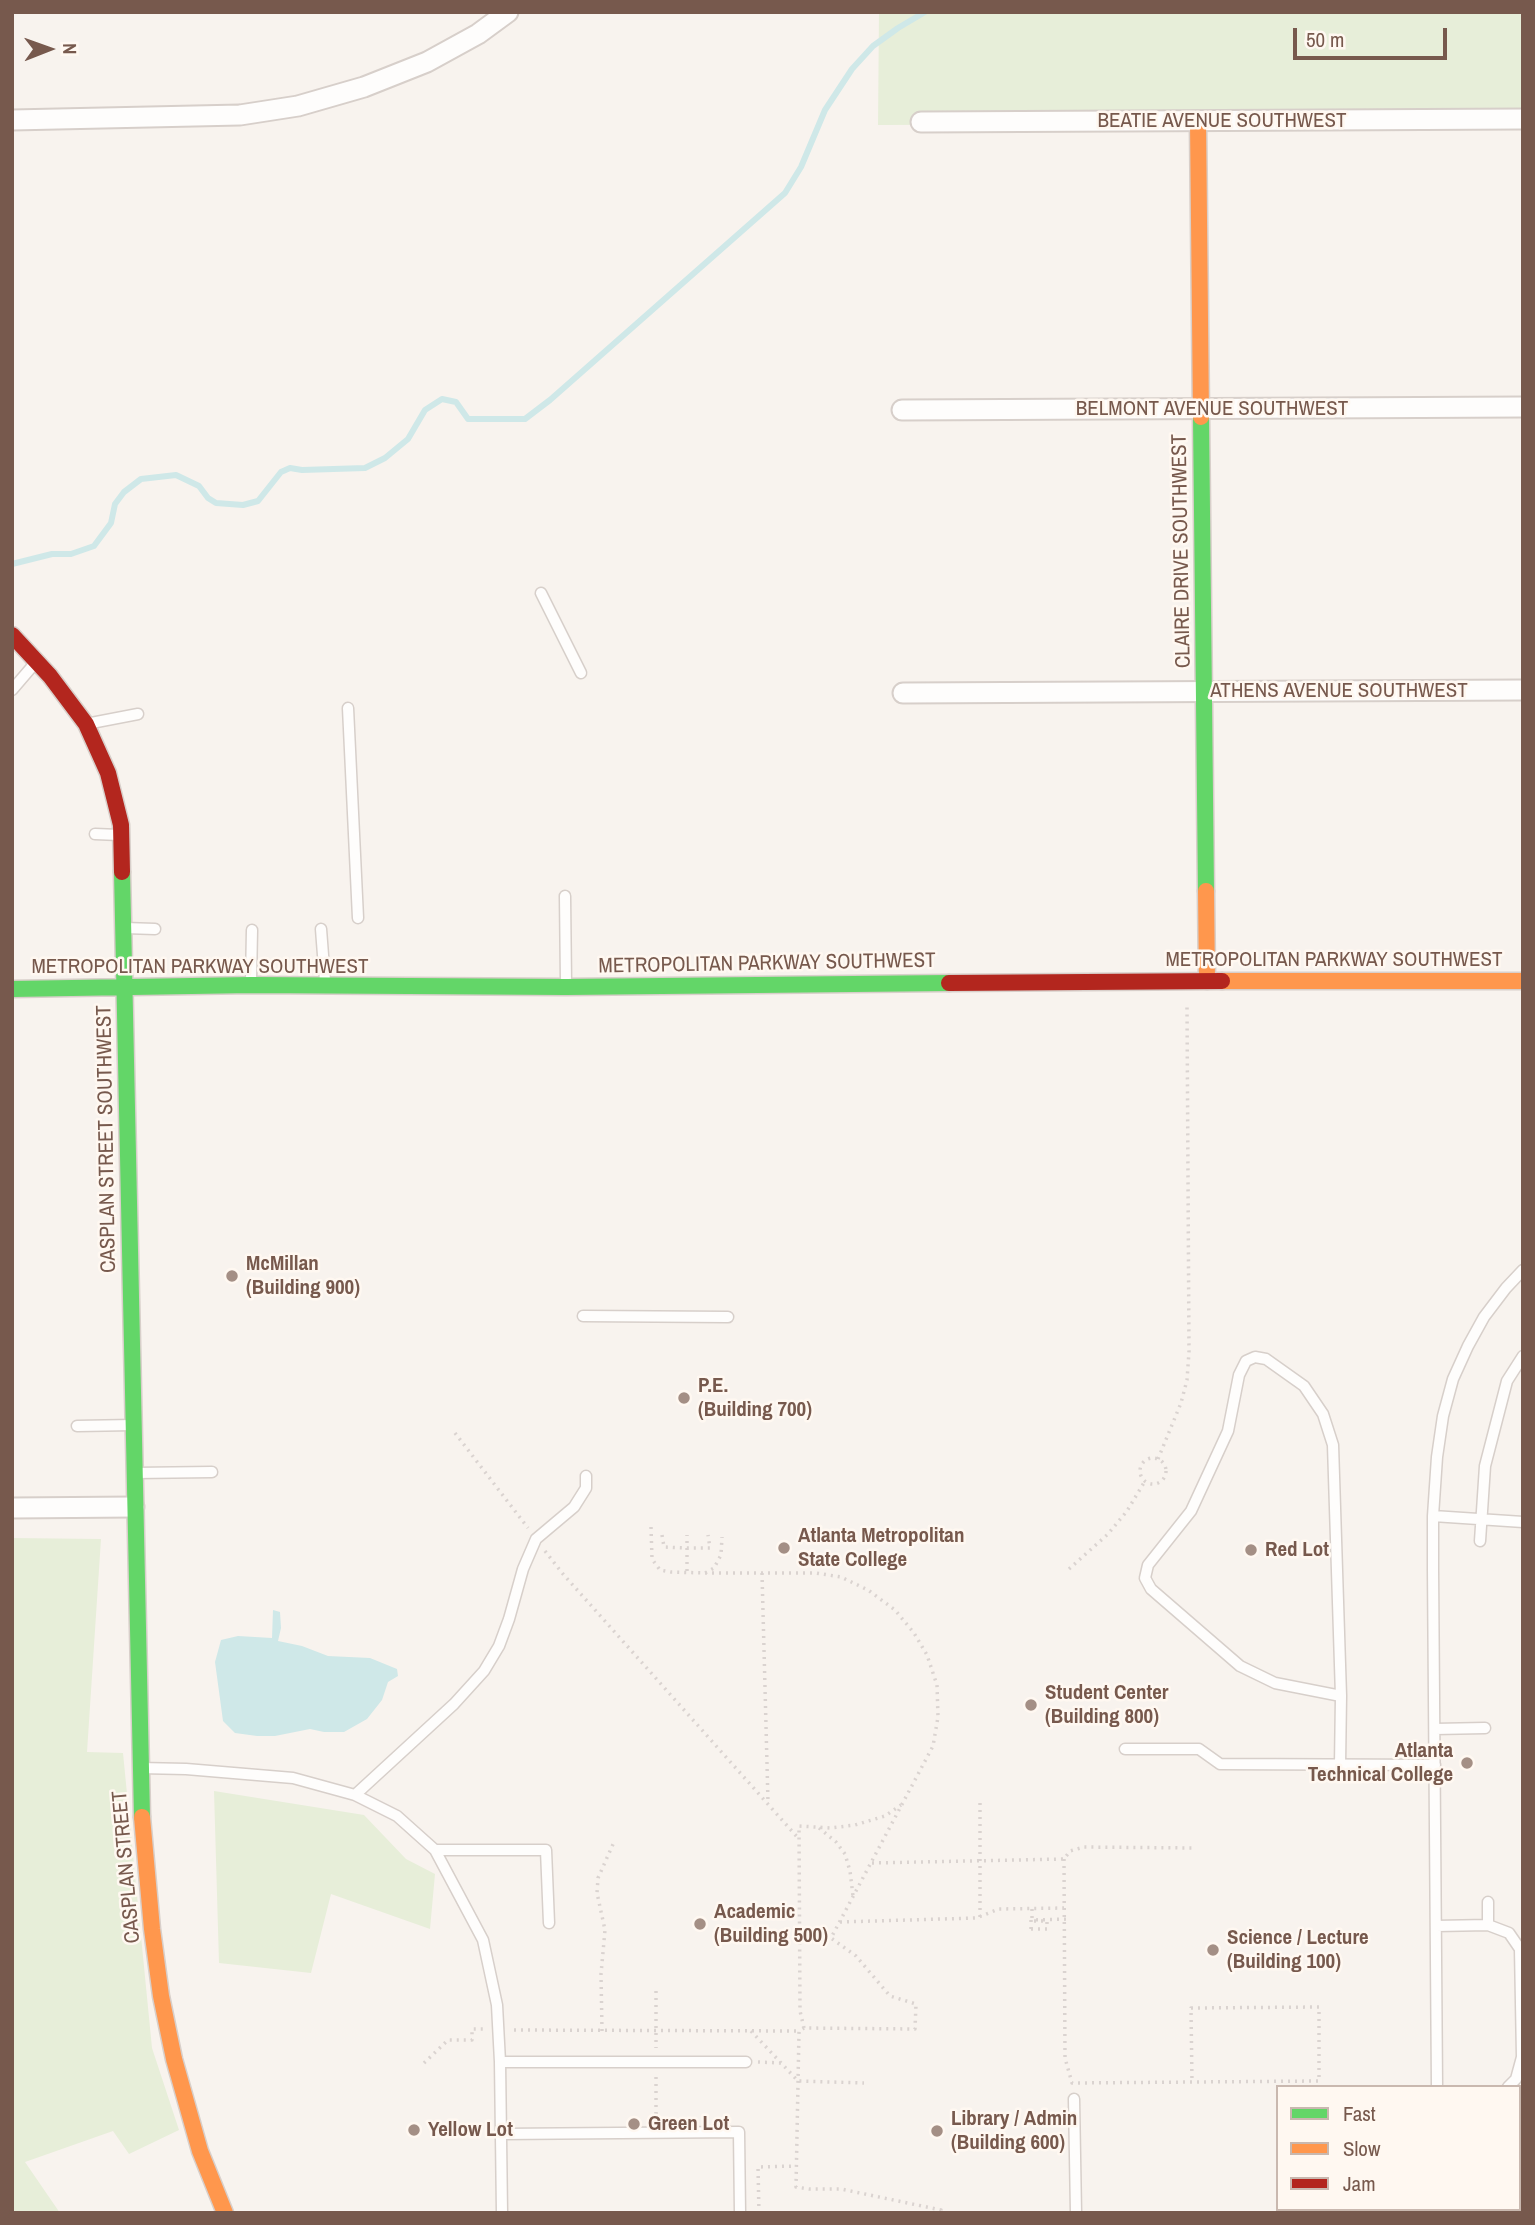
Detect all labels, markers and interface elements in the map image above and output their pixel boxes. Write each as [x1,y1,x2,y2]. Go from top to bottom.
north arrow [14,14,84,84]
scale bar [1297,14,1451,58]
text: 50 m [1306,25,1344,54]
text: N [57,43,83,54]
street label: BEATIE AVENUE SOUTHWEST [1097,108,1347,134]
street label: BELMONT AVENUE SOUTHWEST [1076,396,1348,422]
street label: CLAIRE DRIVE SOUTHWEST [1167,434,1197,668]
street label: ATHENS AVENUE SOUTHWEST [1210,678,1468,704]
street label: METROPOLITAN PARKWAY SOUTHWEST [1165,947,1503,973]
street label: METROPOLITAN PARKWAY SOUTHWEST [598,948,936,980]
street label: METROPOLITAN PARKWAY SOUTHWEST [31,954,369,980]
street label: CASPLAN STREET SOUTHWEST [92,1005,122,1273]
place label: McMillan (Building 900) [246,1251,360,1301]
marker: McMillan (Building 900) [224,1268,240,1284]
place label: P.E. (Building 700) [698,1373,812,1423]
marker: P.E. (Building 700) [676,1390,692,1406]
place label: Atlanta Metropolitan State College [798,1523,964,1573]
place label: Red Lot [1265,1537,1329,1563]
marker: Atlanta Metropolitan State College [776,1540,792,1556]
marker: Red Lot [1243,1542,1259,1558]
place label: Student Center (Building 800) [1045,1680,1168,1730]
marker: Student Center (Building 800) [1023,1697,1039,1713]
place label: Atlanta Technical College [1308,1738,1453,1788]
marker: Atlanta Technical College [1459,1755,1475,1771]
street label: CASPLAN STREET [108,1790,146,1944]
place label: Academic (Building 500) [714,1899,828,1949]
marker: Academic (Building 500) [692,1916,708,1932]
place label: Science / Lecture (Building 100) [1227,1925,1369,1975]
marker: Science / Lecture (Building 100) [1205,1942,1221,1958]
legend [1276,2085,1521,2211]
text: Fast [1343,2099,1376,2128]
place label: Library / Admin (Building 600) [951,2106,1077,2156]
place label: Green Lot [648,2111,729,2137]
marker: Green Lot [626,2116,642,2132]
place label: Yellow Lot [428,2117,513,2143]
marker: Yellow Lot [406,2122,422,2138]
marker: Library / Admin (Building 600) [929,2123,945,2139]
text: Slow [1343,2134,1380,2163]
text: Jam [1343,2169,1376,2198]

